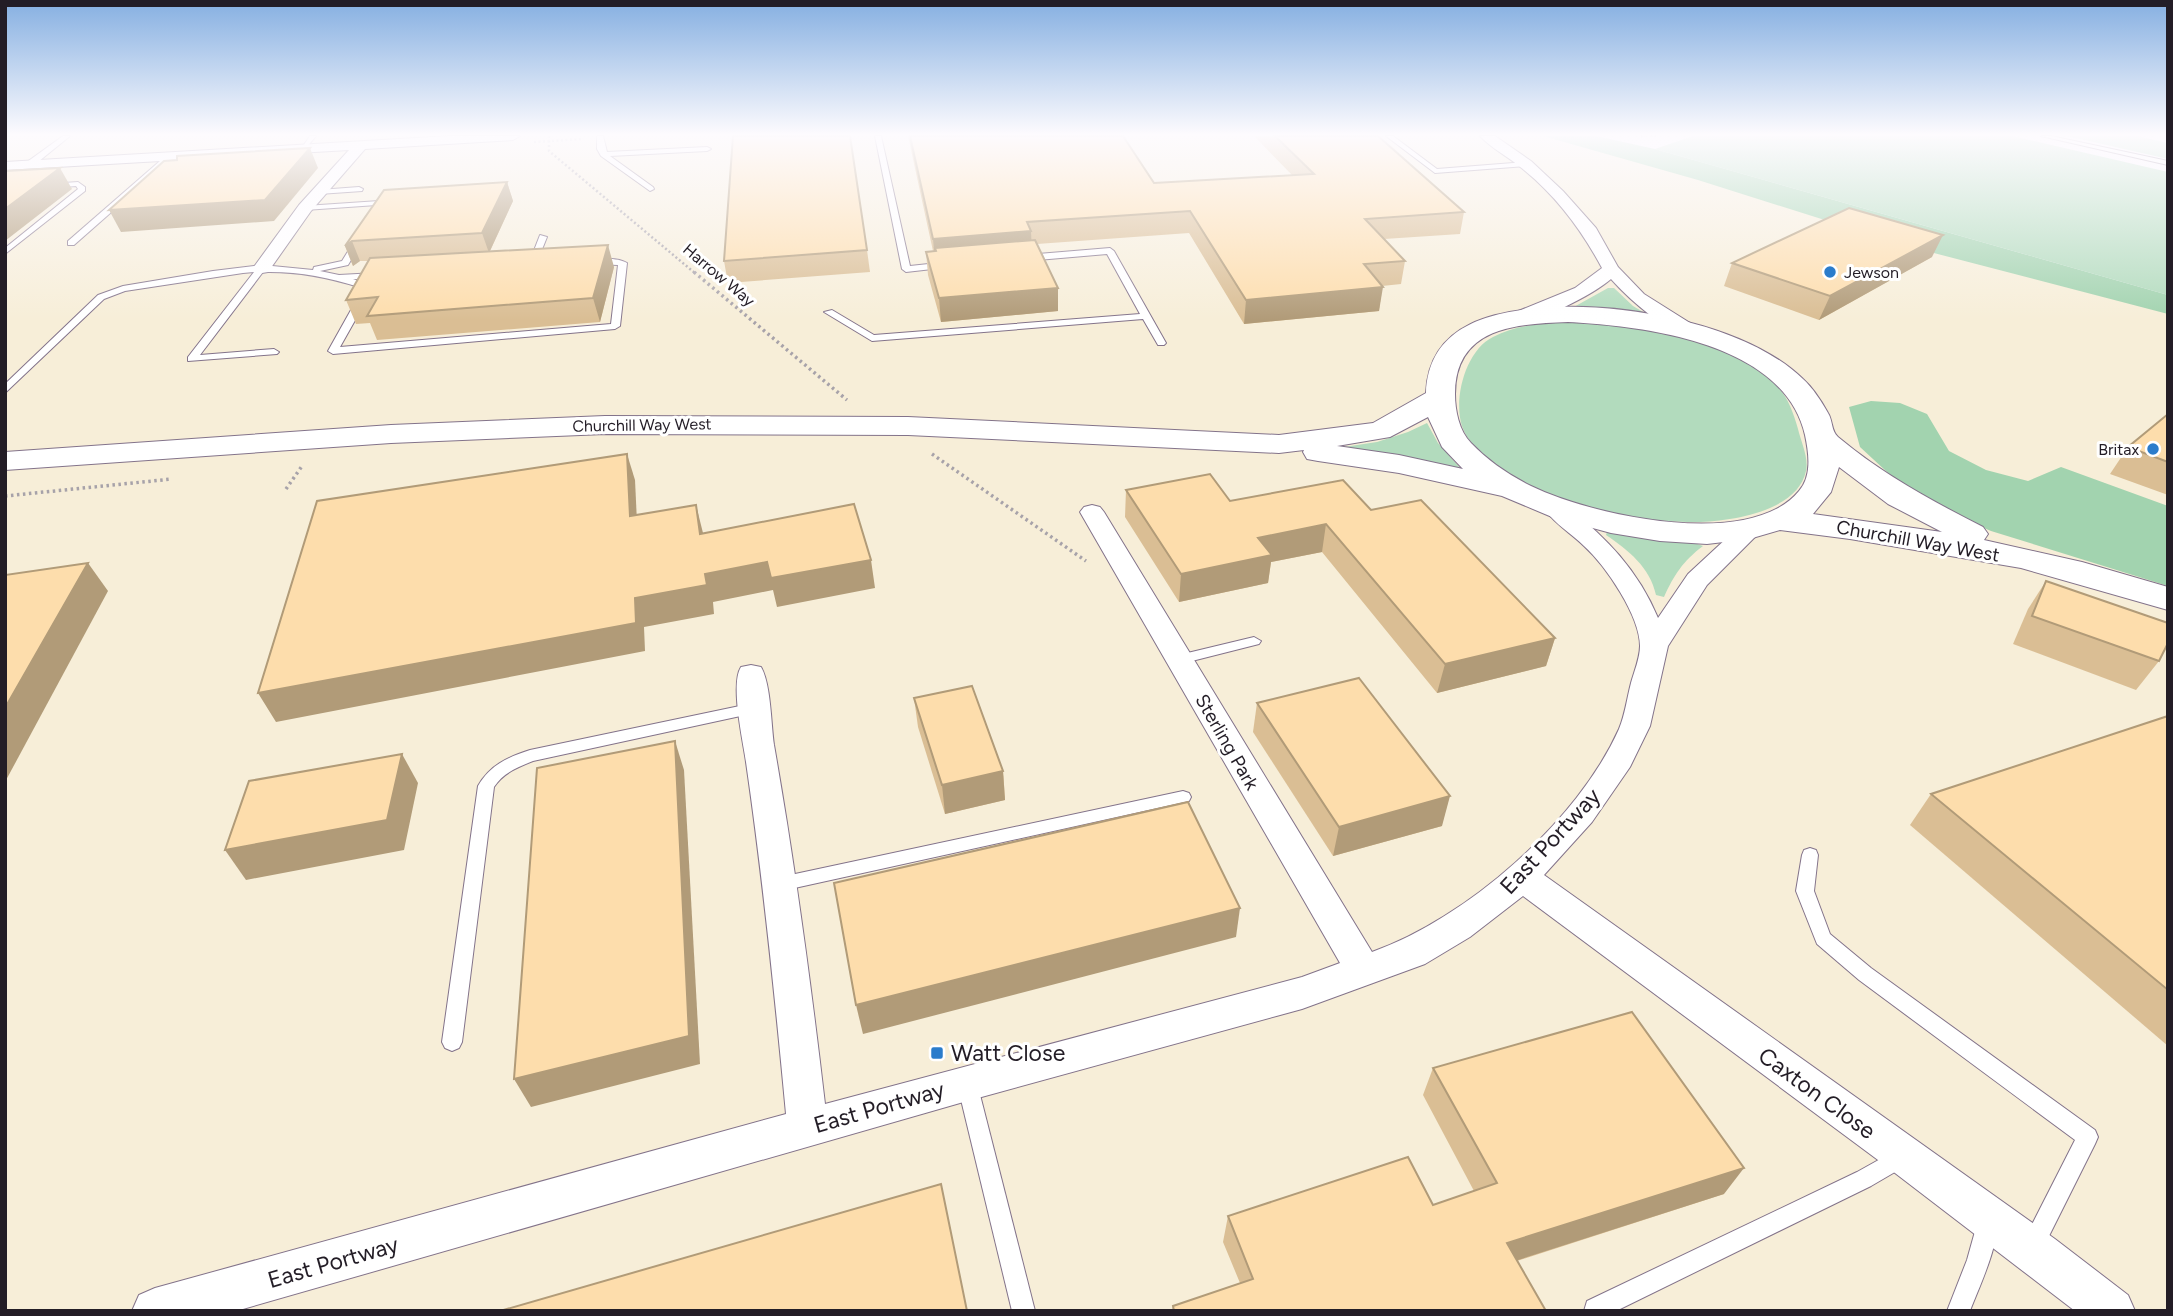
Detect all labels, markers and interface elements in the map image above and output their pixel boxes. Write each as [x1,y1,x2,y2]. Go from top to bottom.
street label: Harrow Way [679,240,759,311]
place label: Jewson [1844,263,1899,282]
marker: Jewson [1822,264,1838,280]
street label: Churchill Way West [572,414,712,436]
place label: Britax [2098,440,2139,459]
marker: Britax [2145,441,2161,457]
street label: Churchill Way West [1835,515,2001,567]
street label: Sterling Park [1190,690,1264,795]
street label: East Portway [1494,782,1606,900]
place label: Watt Close [951,1039,1065,1067]
street label: Caxton Close [1753,1041,1881,1145]
marker: Watt Close [929,1045,945,1061]
street label: East Portway [810,1075,948,1139]
street label: East Portway [264,1230,402,1294]

